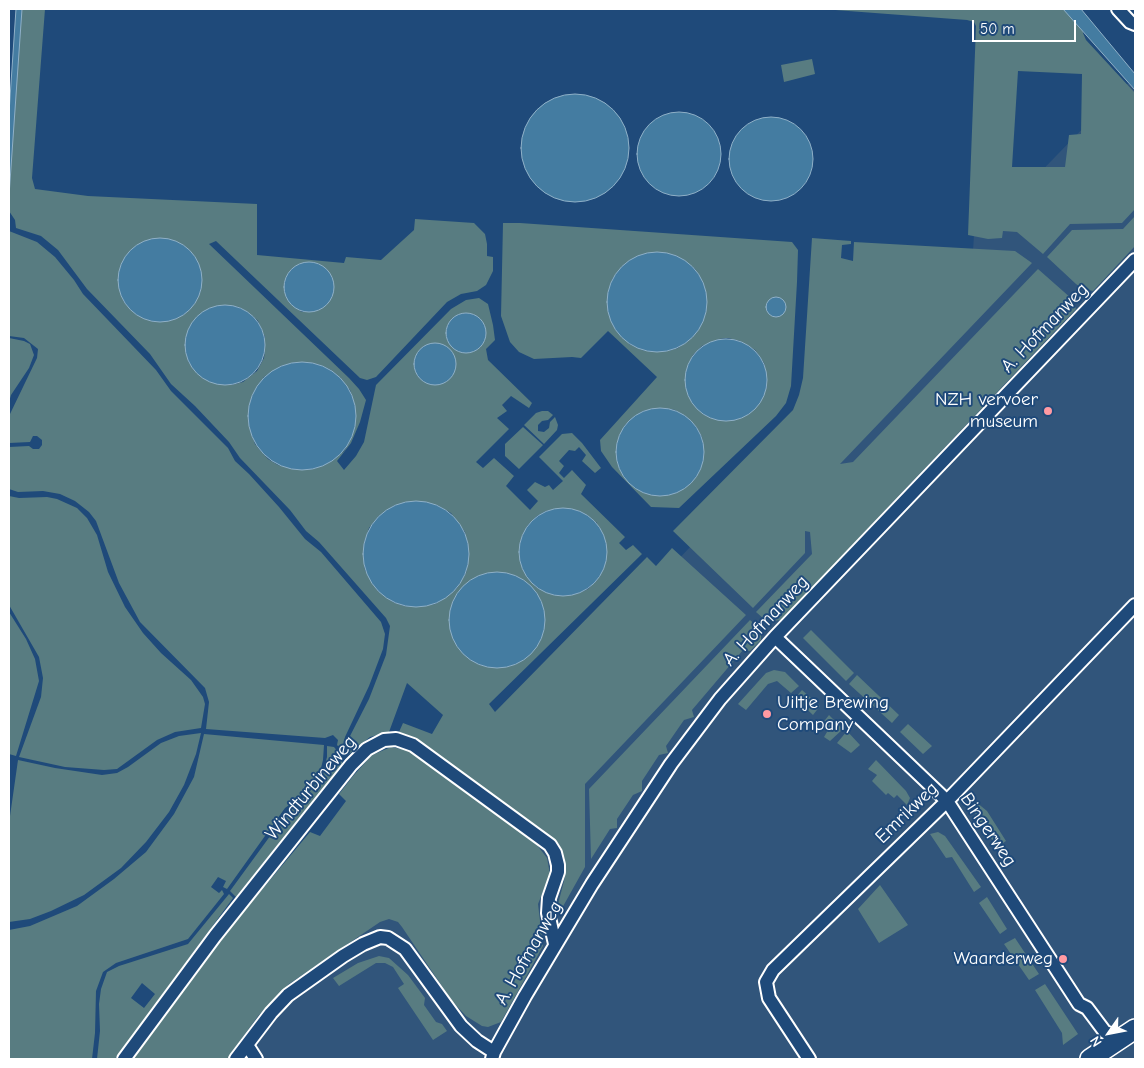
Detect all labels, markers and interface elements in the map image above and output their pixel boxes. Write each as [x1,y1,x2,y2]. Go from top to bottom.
scale bar [974,10,1078,42]
text: 50 m [980,20,1015,38]
street label: A. Hofmanweg [997,278,1093,378]
place label: NZH vervoer museum [935,389,1038,433]
marker: NZH vervoer museum [1042,405,1054,417]
street label: A. Hofmanweg [718,571,814,671]
place label: Uiltje Brewing Company [777,692,889,736]
marker: Uiltje Brewing Company [761,708,773,720]
street label: Windturbineweg [261,731,361,845]
street label: Emrikweg [871,777,943,849]
street label: Bingerweg [955,789,1021,871]
street label: A. Hofmanweg [490,897,568,1009]
place label: Waarderweg [953,948,1053,970]
marker: Waarderweg [1057,953,1069,965]
north arrow [1084,1008,1134,1058]
text: N [1086,1033,1106,1050]

